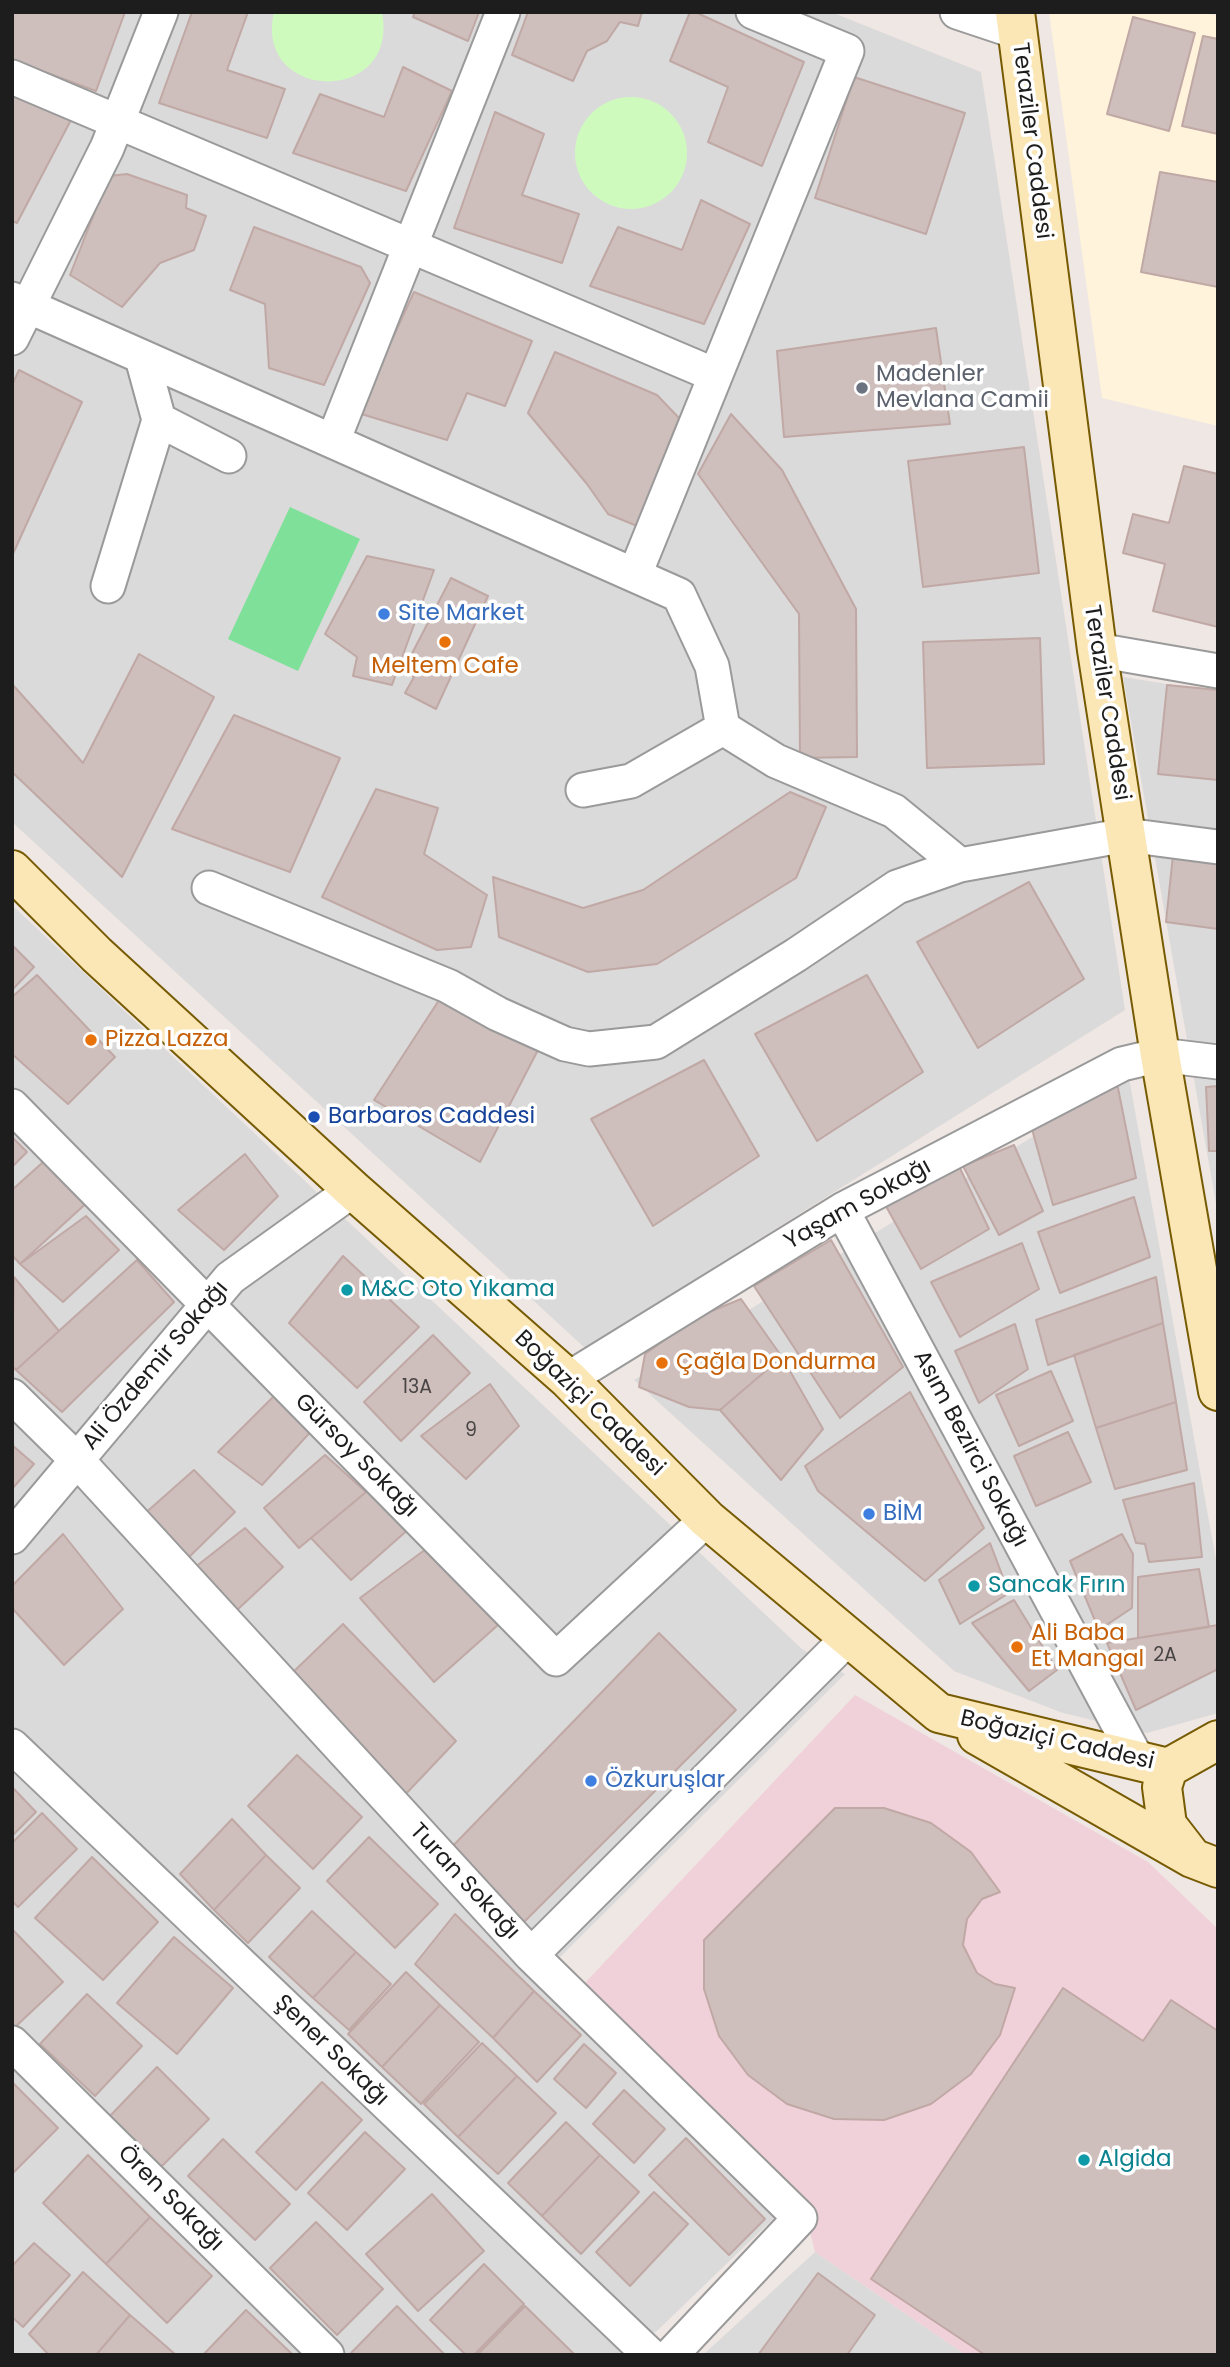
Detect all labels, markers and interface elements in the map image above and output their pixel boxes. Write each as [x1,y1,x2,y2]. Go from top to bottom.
street label: Teraziler Caddesi [1005,41,1057,241]
place label: Madenler Mevlana Camii [876,361,1049,415]
marker: Madenler Mevlana Camii [854,380,870,396]
place label: Site Market [398,600,524,628]
street label: Teraziler Caddesi [1077,603,1135,803]
marker: Site Market [376,606,392,622]
marker: Meltem Cafe [437,634,453,650]
place label: Meltem Cafe [371,653,519,681]
place label: Pizza Lazza [105,1026,229,1054]
marker: Pizza Lazza [83,1032,99,1048]
place label: Barbaros Caddesi [328,1103,535,1131]
marker: Barbaros Caddesi [306,1109,322,1125]
street label: Yaşam Sokağı [780,1153,936,1257]
street label: Ali Özdemir Sokağı [77,1276,235,1456]
place label: M&C Oto Yıkama [361,1276,555,1304]
marker: M&C Oto Yıkama [339,1282,355,1298]
street label: Boğaziçi Caddesi [508,1325,670,1483]
street label: Asım Bezirci Sokağı [906,1346,1034,1552]
place label: Çağla Dondurma [676,1349,876,1377]
marker: Çağla Dondurma [654,1355,670,1371]
house number: 13A [402,1377,432,1399]
street label: Gürsoy Sokağı [288,1388,424,1524]
house number: 9 [465,1420,477,1442]
place label: BİM [883,1500,923,1528]
marker: BİM [861,1506,877,1522]
place label: Sancak Fırın [988,1572,1125,1600]
marker: Sancak Fırın [966,1578,982,1594]
place label: Ali Baba Et Mangal [1031,1620,1144,1674]
marker: Ali Baba Et Mangal [1009,1639,1025,1655]
house number: 2A [1153,1645,1177,1667]
street label: Boğaziçi Caddesi [957,1705,1157,1777]
place label: Özkuruşlar [605,1767,725,1795]
marker: Özkuruşlar [583,1773,599,1789]
street label: Turan Sokağı [403,1818,525,1946]
street label: Şener Sokağı [268,1990,394,2112]
street label: Ören Sokağı [111,2140,229,2258]
place label: Algida [1098,2146,1171,2174]
marker: Algida [1076,2152,1092,2168]

